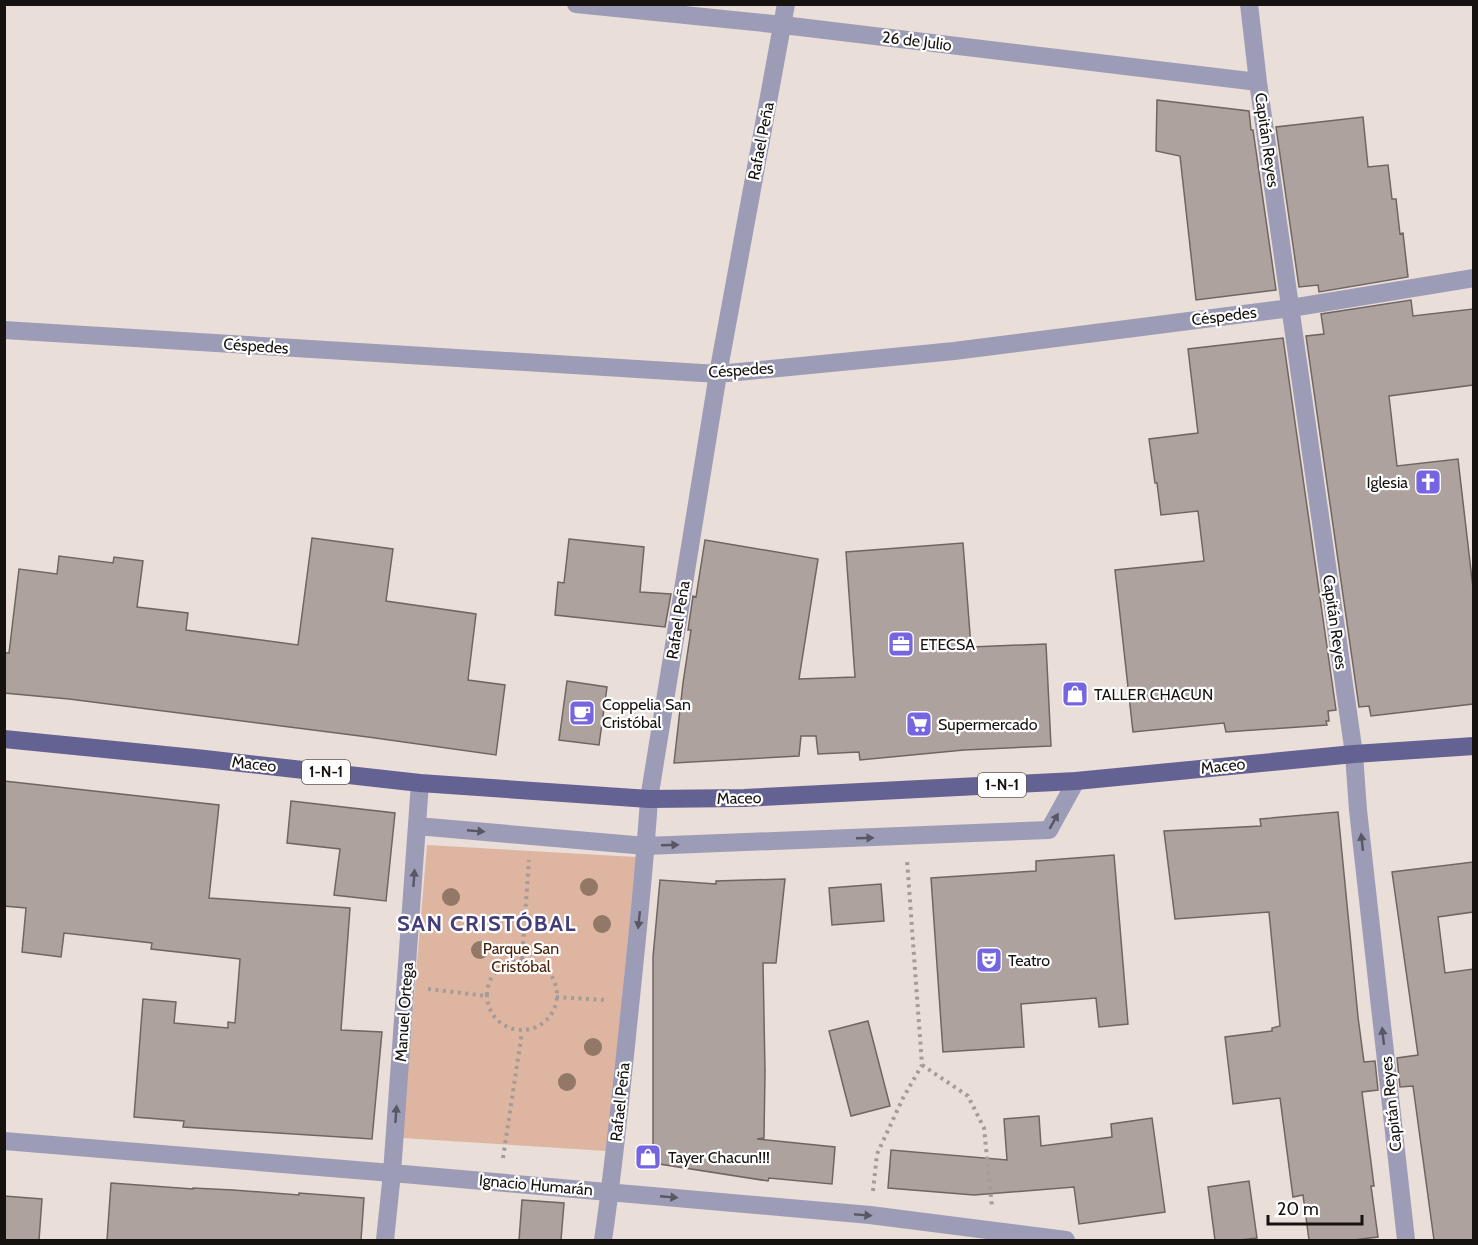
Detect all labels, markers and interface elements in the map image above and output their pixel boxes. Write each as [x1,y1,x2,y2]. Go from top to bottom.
street label: 26 de Julio [881,27,953,55]
street label: Capitán Reyes [1251,91,1283,189]
street label: Rafael Peña [744,100,778,182]
street label: Céspedes [1190,303,1258,329]
street label: Céspedes [223,334,290,358]
street label: Céspedes [708,358,775,382]
church icon: Iglesia [1413,467,1443,497]
place label: Iglesia [1367,473,1408,492]
street label: Capitán Reyes [1319,573,1351,671]
street label: Rafael Peña [662,579,694,661]
office icon: ETECSA [886,629,916,659]
place label: ETECSA [920,635,975,654]
shop icon: TALLER CHACUN [1060,679,1090,709]
place label: TALLER CHACUN [1094,685,1213,704]
place label: Coppelia San Cristóbal [602,695,691,732]
cafe icon: Coppelia San Cristóbal [567,698,597,728]
supermarket icon: Supermercado [904,709,934,739]
place label: Supermercado [938,715,1038,734]
street label: Maceo [231,752,277,776]
street label: Maceo [1200,754,1246,778]
road number: 1-N-1 [302,760,350,784]
road number: 1-N-1 [978,773,1026,797]
street label: Maceo [716,788,762,808]
one-way arrow [1049,812,1059,829]
one-way arrow [466,826,485,836]
one-way arrow [1357,833,1367,852]
one-way arrow [855,834,874,843]
one-way arrow [661,841,680,850]
one-way arrow [409,869,418,888]
district label: SAN CRISTÓBAL [397,910,577,937]
one-way arrow [634,910,643,929]
park label: Parque San Cristóbal [483,939,559,976]
theatre icon: Teatro [974,945,1004,975]
place label: Teatro [1008,951,1050,970]
street label: Manuel Ortega [391,961,417,1062]
one-way arrow [1379,1027,1388,1046]
street label: Capitán Reyes [1377,1055,1405,1153]
street label: Rafael Peña [606,1061,634,1142]
one-way arrow [392,1105,401,1124]
shop icon: Tayer Chacun!!! [633,1142,663,1172]
place label: Tayer Chacun!!! [668,1148,770,1167]
street label: Ignacio Humarán [478,1171,594,1199]
scale bar [1268,1188,1362,1226]
one-way arrow [659,1193,678,1202]
text: 20 m [1277,1198,1319,1220]
one-way arrow [853,1210,872,1220]

